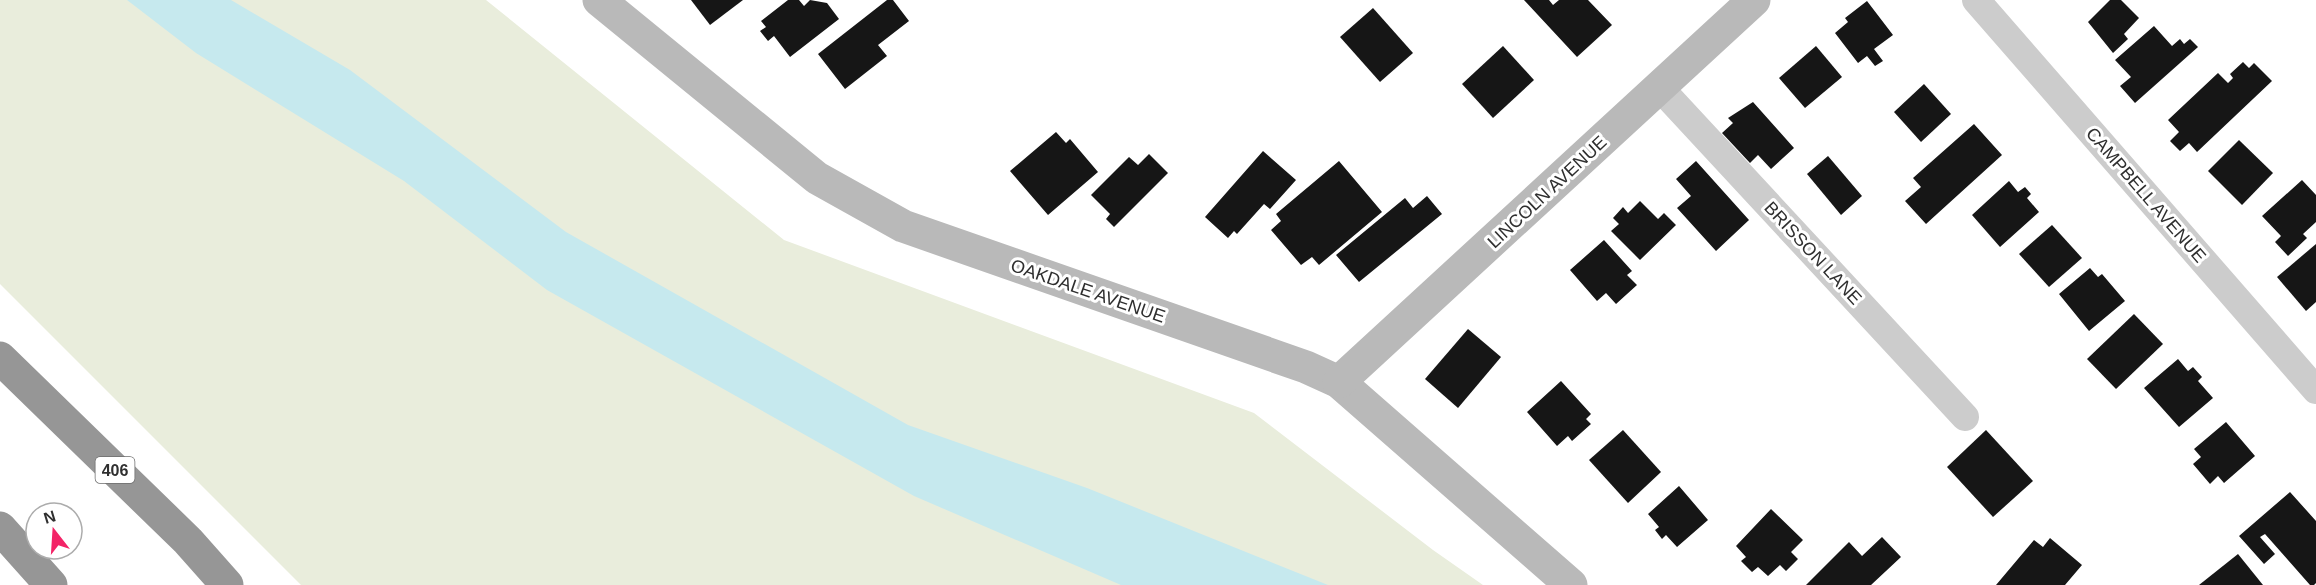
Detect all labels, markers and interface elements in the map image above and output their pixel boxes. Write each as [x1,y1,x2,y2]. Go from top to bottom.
street label: CAMPBELL AVENUE [2082,124,2210,266]
street label: LINCOLN AVENUE [1484,132,1610,252]
street label: BRISSON LANE [1760,198,1866,308]
street label: OAKDALE AVENUE [1008,255,1168,327]
road number: 406 [96,457,134,483]
north arrow [24,501,84,561]
text: N [42,507,58,527]

